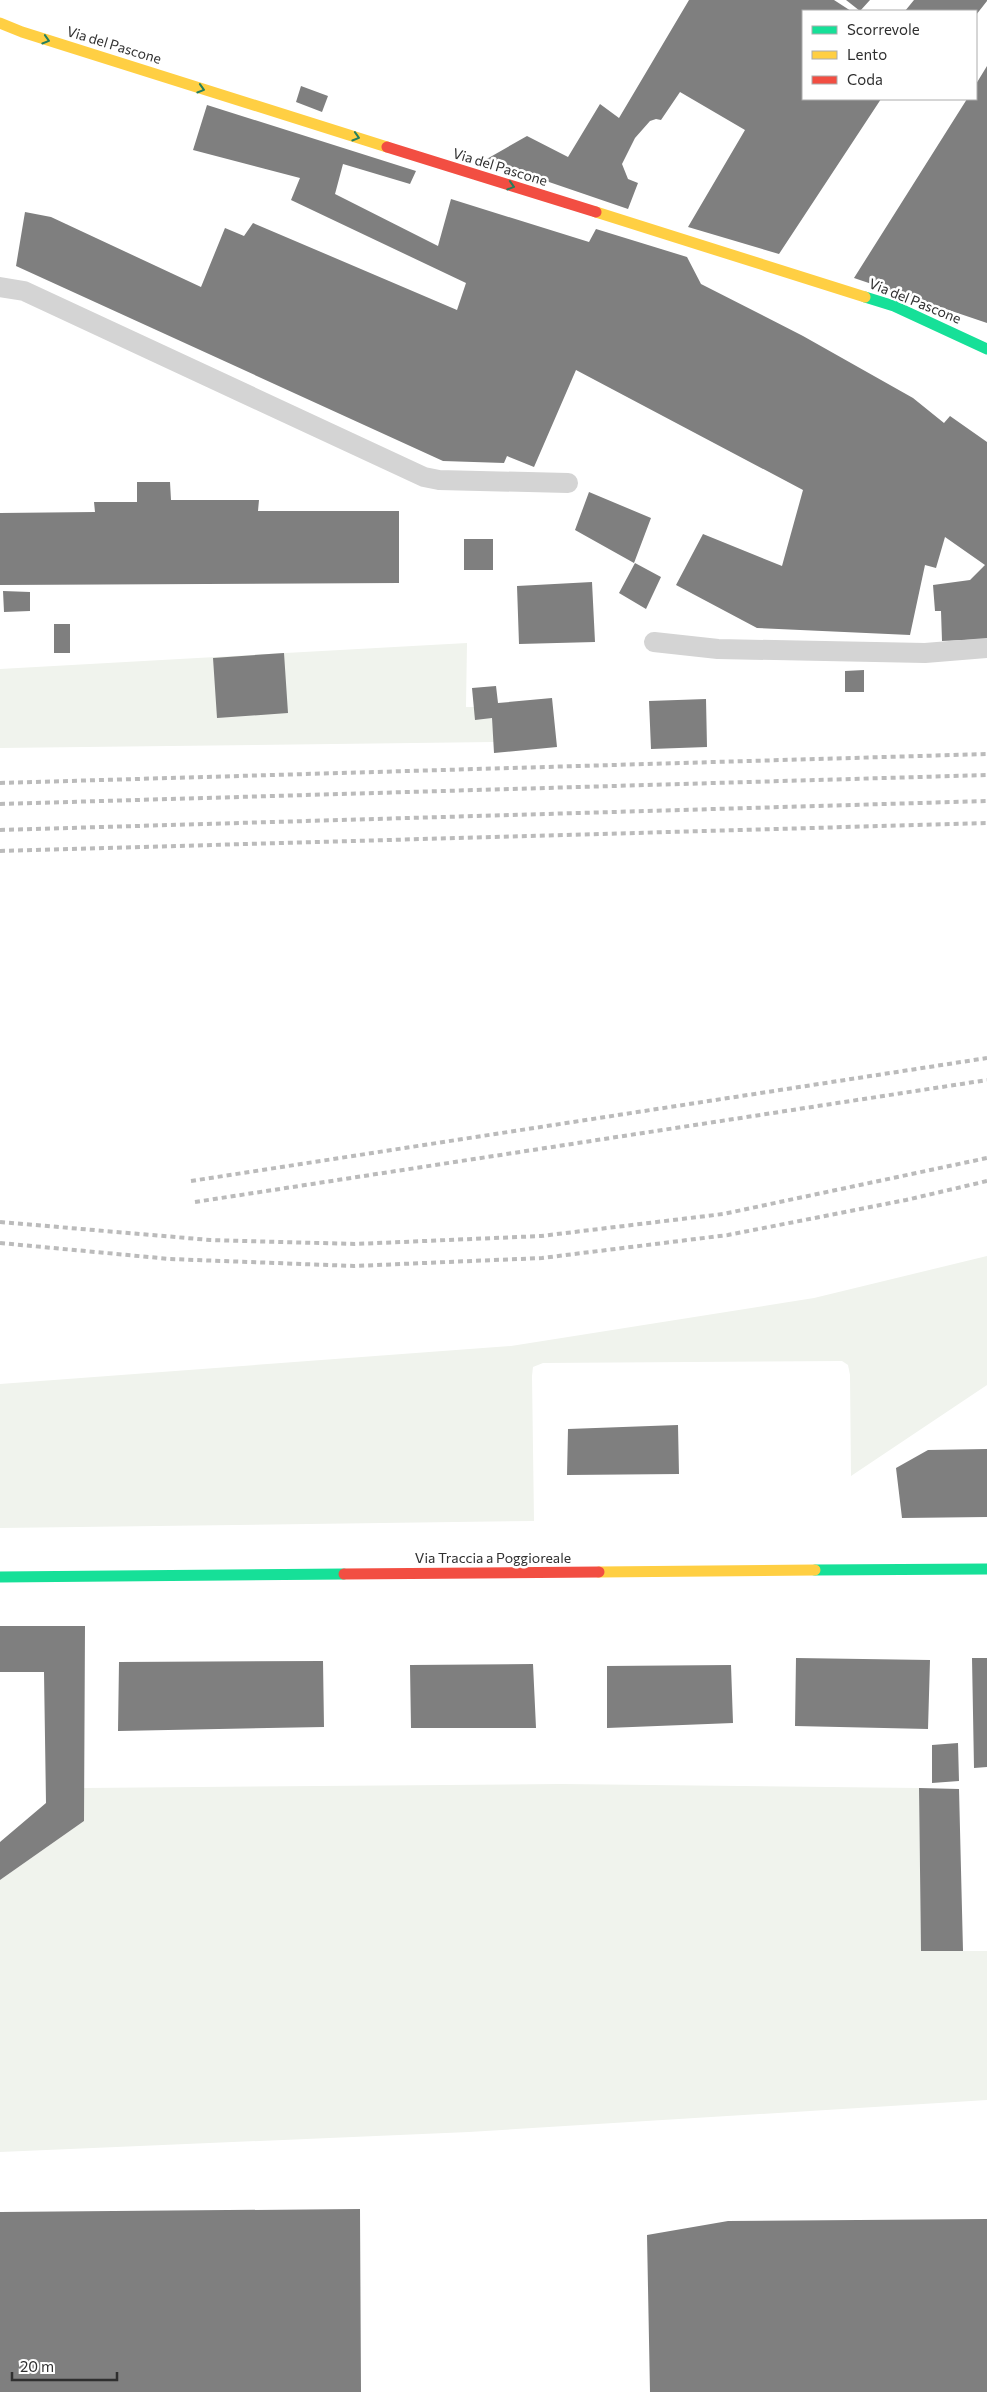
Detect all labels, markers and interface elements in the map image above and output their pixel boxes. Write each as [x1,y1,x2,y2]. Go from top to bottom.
legend [802,10,977,100]
text: Scorrevole [847,20,920,38]
street label: Via del Pascone [65,22,164,67]
one-way arrow [41,34,50,44]
text: Lento [847,45,887,63]
text: Coda [847,70,883,88]
one-way arrow [196,83,205,93]
one-way arrow [351,132,360,142]
street label: Via del Pascone [451,144,550,189]
one-way arrow [506,180,515,190]
street label: Via del Pascone [867,274,964,327]
street label: Via Traccia a Poggioreale [415,1549,571,1566]
scale bar [12,2350,118,2382]
text: 20 m [20,2357,54,2375]

